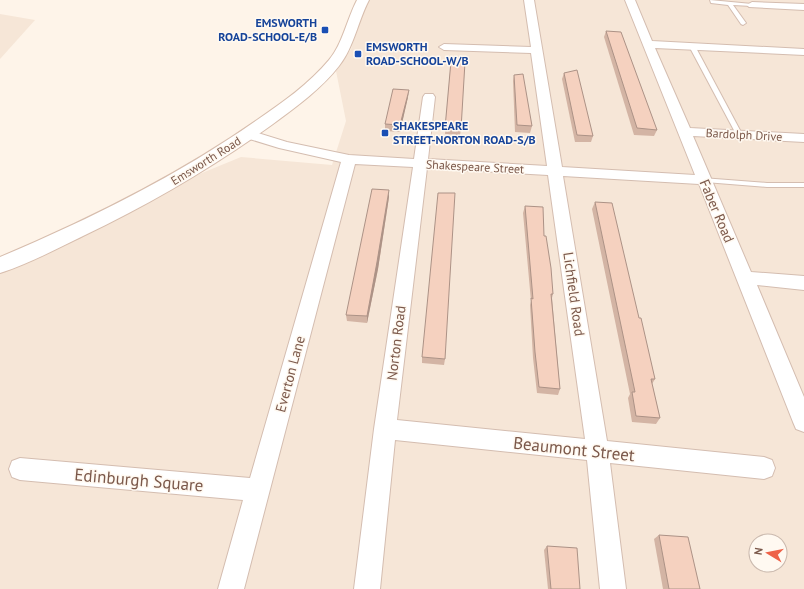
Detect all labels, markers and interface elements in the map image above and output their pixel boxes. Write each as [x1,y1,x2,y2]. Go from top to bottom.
place label: EMSWORTH ROAD-SCHOOL-E/B [218,15,317,44]
marker: EMSWORTH ROAD-SCHOOL-E/B [320,25,330,35]
place label: EMSWORTH ROAD-SCHOOL-W/B [366,39,469,68]
marker: EMSWORTH ROAD-SCHOOL-W/B [353,49,363,59]
place label: SHAKESPEARE STREET-NORTON ROAD-S/B [393,118,536,147]
street label: Bardolph Drive [705,125,783,144]
marker: SHAKESPEARE STREET-NORTON ROAD-S/B [380,128,390,138]
street label: Emsworth Road [168,133,244,188]
street label: Shakespeare Street [426,156,524,177]
street label: Faber Road [696,177,738,245]
street label: Lichfield Road [559,251,589,337]
street label: Norton Road [382,305,410,381]
street label: Everton Lane [271,334,309,414]
street label: Beaumont Street [512,432,636,466]
street label: Edinburgh Square [74,463,204,497]
north arrow [748,533,788,573]
text: N [751,546,766,556]

